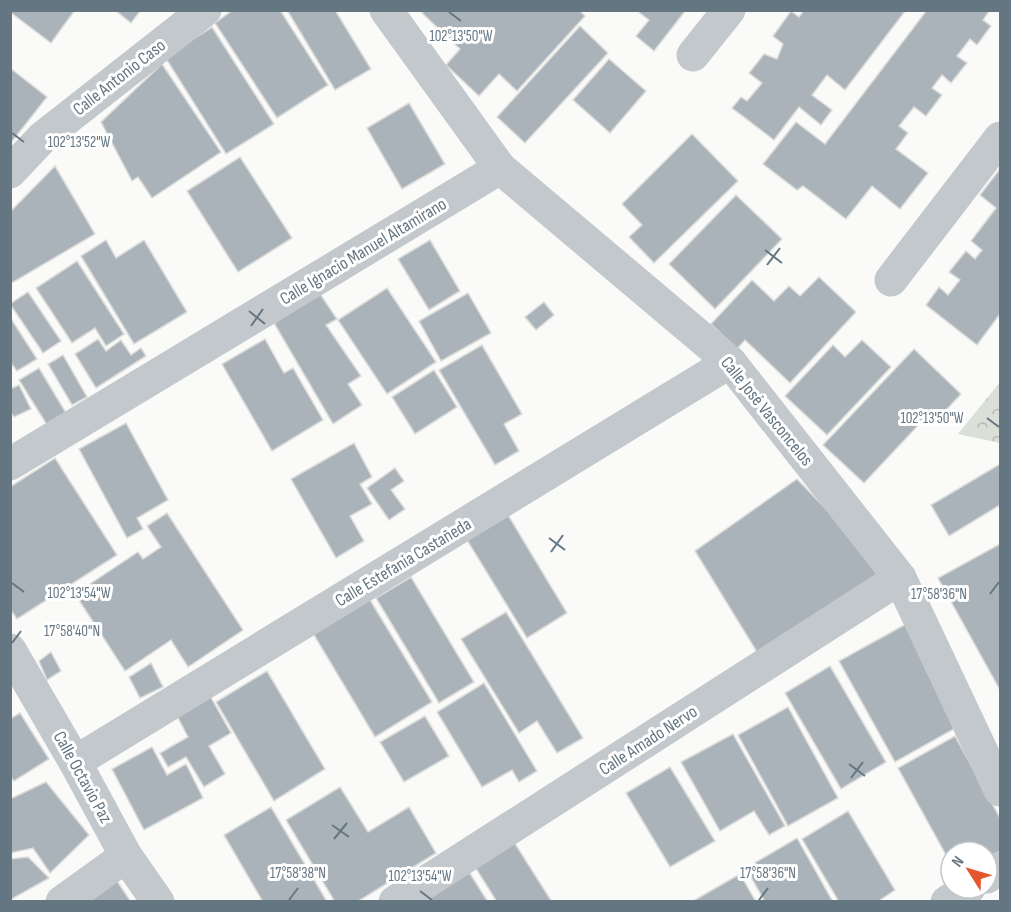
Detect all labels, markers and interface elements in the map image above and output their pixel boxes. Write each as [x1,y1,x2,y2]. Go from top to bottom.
text: 102°13'50"W [429,27,493,46]
street label: Calle Antonio Caso [69,35,170,120]
text: 102°13'52"W [48,133,111,152]
street label: Calle Ignacio Manuel Altamirano [276,193,450,309]
street label: Calle José Vasconcelos [716,352,817,470]
text: 102°13'50"W [900,409,964,428]
street label: Calle Estefania Castañeda [331,514,475,611]
text: 102°13'54"W [48,584,111,603]
text: 17°58'36"N [911,585,967,604]
text: 17°58'40"N [44,622,100,641]
street label: Calle Amado Nervo [595,701,701,780]
street label: Calle Octavio Paz [49,728,117,827]
north arrow [939,840,999,900]
text: N [948,853,968,871]
text: 17°58'38"N [270,864,326,883]
text: 17°58'36"N [740,864,796,883]
text: 102°13'54"W [389,867,452,886]

